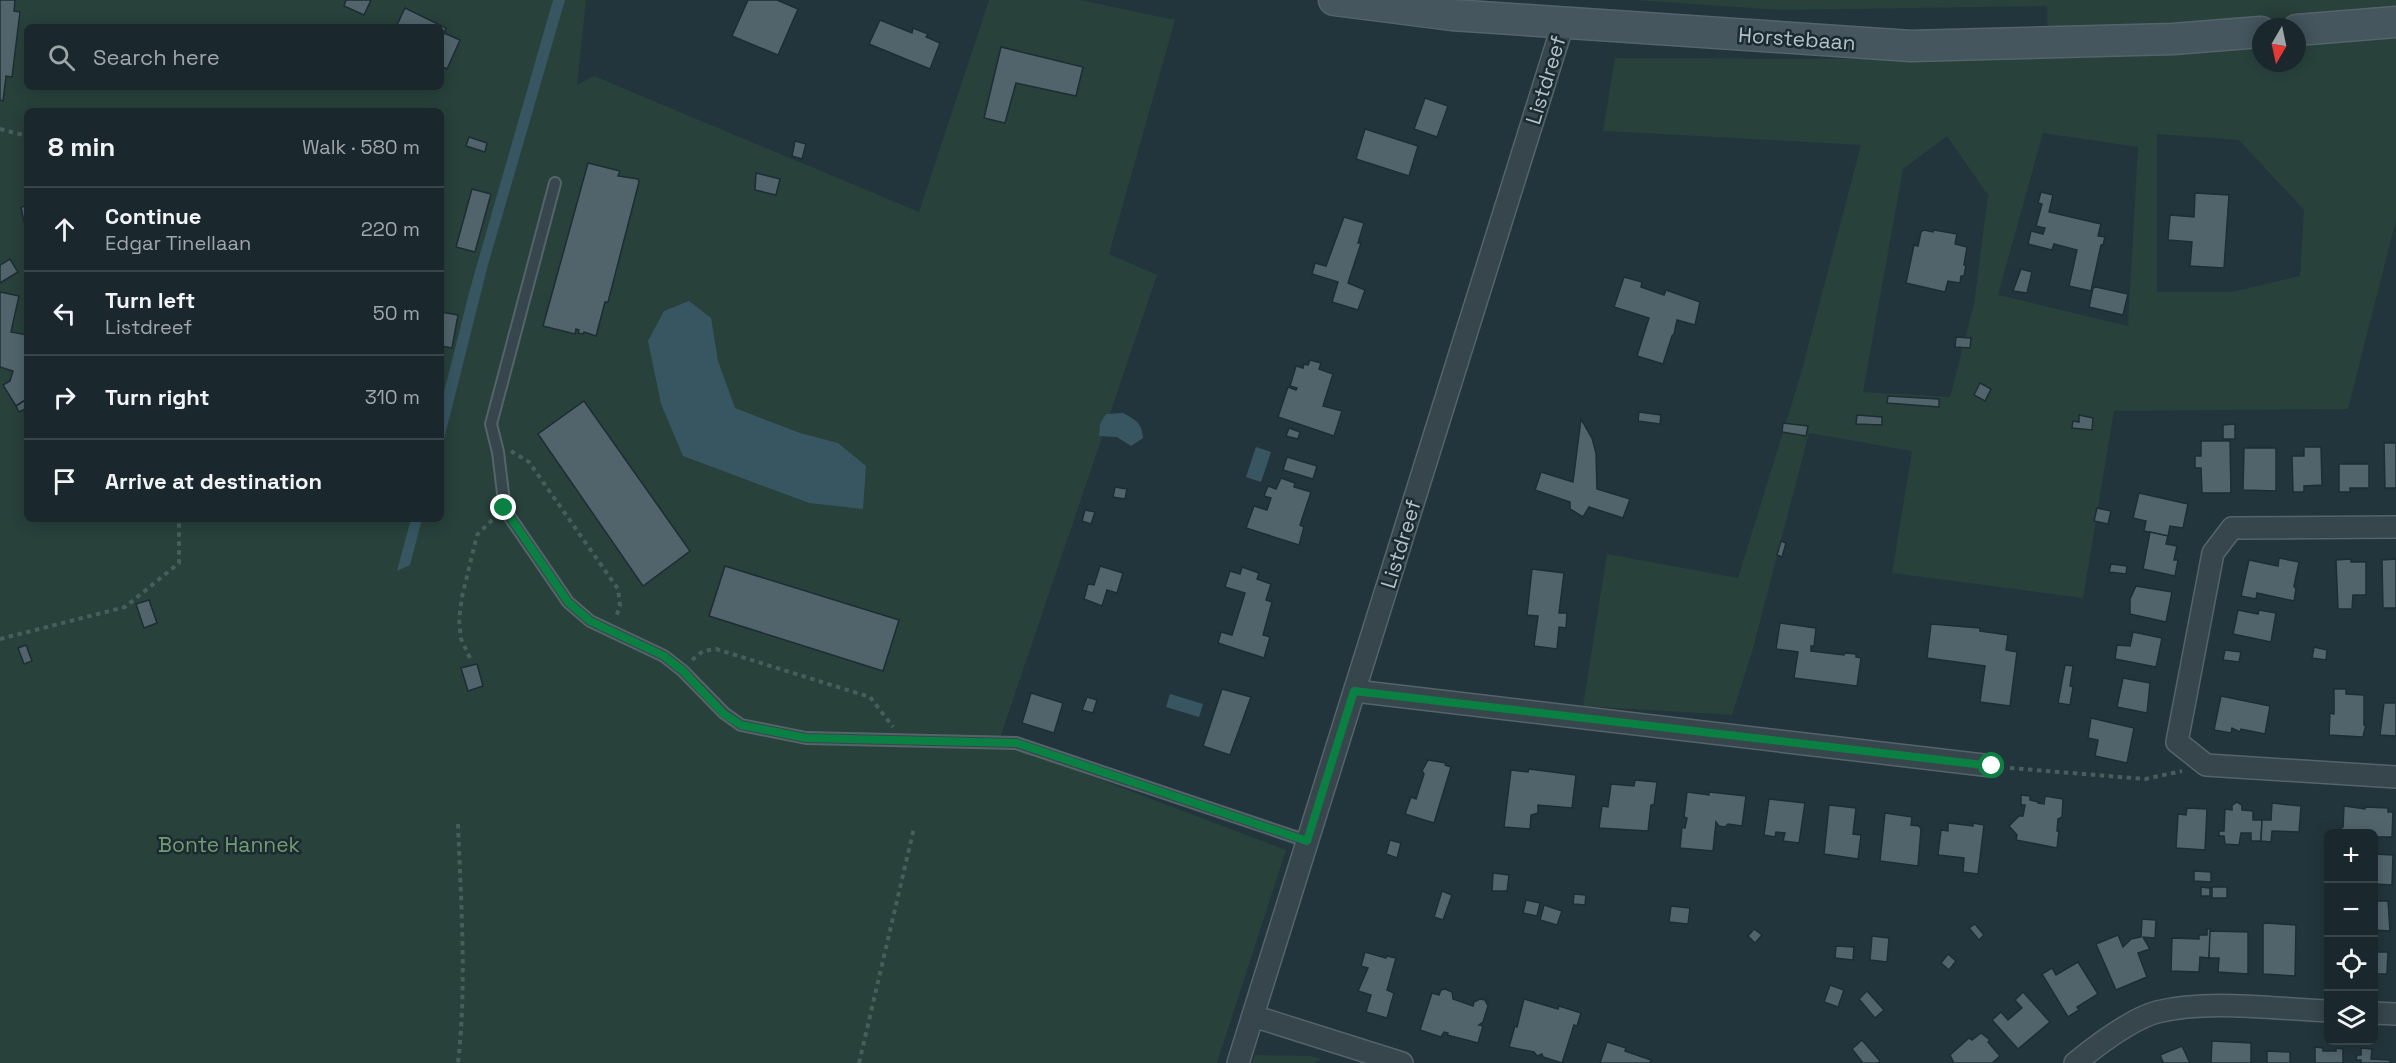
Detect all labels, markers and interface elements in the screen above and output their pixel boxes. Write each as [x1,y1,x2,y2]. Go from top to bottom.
north arrow [2252,18,2306,72]
street label: Horstebaan [1737,21,1857,56]
search box [24,24,444,90]
street label: Listdreef [1519,32,1572,128]
icon: search [45,41,78,74]
text: Search here [93,43,220,71]
text: 8 min [48,130,115,164]
text: Walk · 580 m [302,134,420,160]
text: Continue [105,202,201,230]
icon: ahead [48,213,81,246]
text: 220 m [361,216,420,242]
text: Edgar Tinellaan [105,230,251,256]
text: Turn left [105,286,195,314]
icon: left [48,297,81,330]
text: 50 m [373,300,420,326]
text: Listdreef [105,314,192,340]
icon: right [48,381,81,414]
text: Turn right [105,383,210,411]
text: 310 m [365,384,420,410]
icon: arrive [48,465,81,498]
text: Arrive at destination [105,467,322,495]
route end [490,494,516,520]
street label: Listdreef [1374,496,1427,592]
route start [1978,752,2004,778]
map controls [2324,829,2378,1045]
button: + [2324,829,2378,883]
park label: Bonte Hannek [158,831,300,858]
button: − [2324,883,2378,937]
button: locate [2324,937,2378,991]
button: layers [2324,991,2378,1045]

